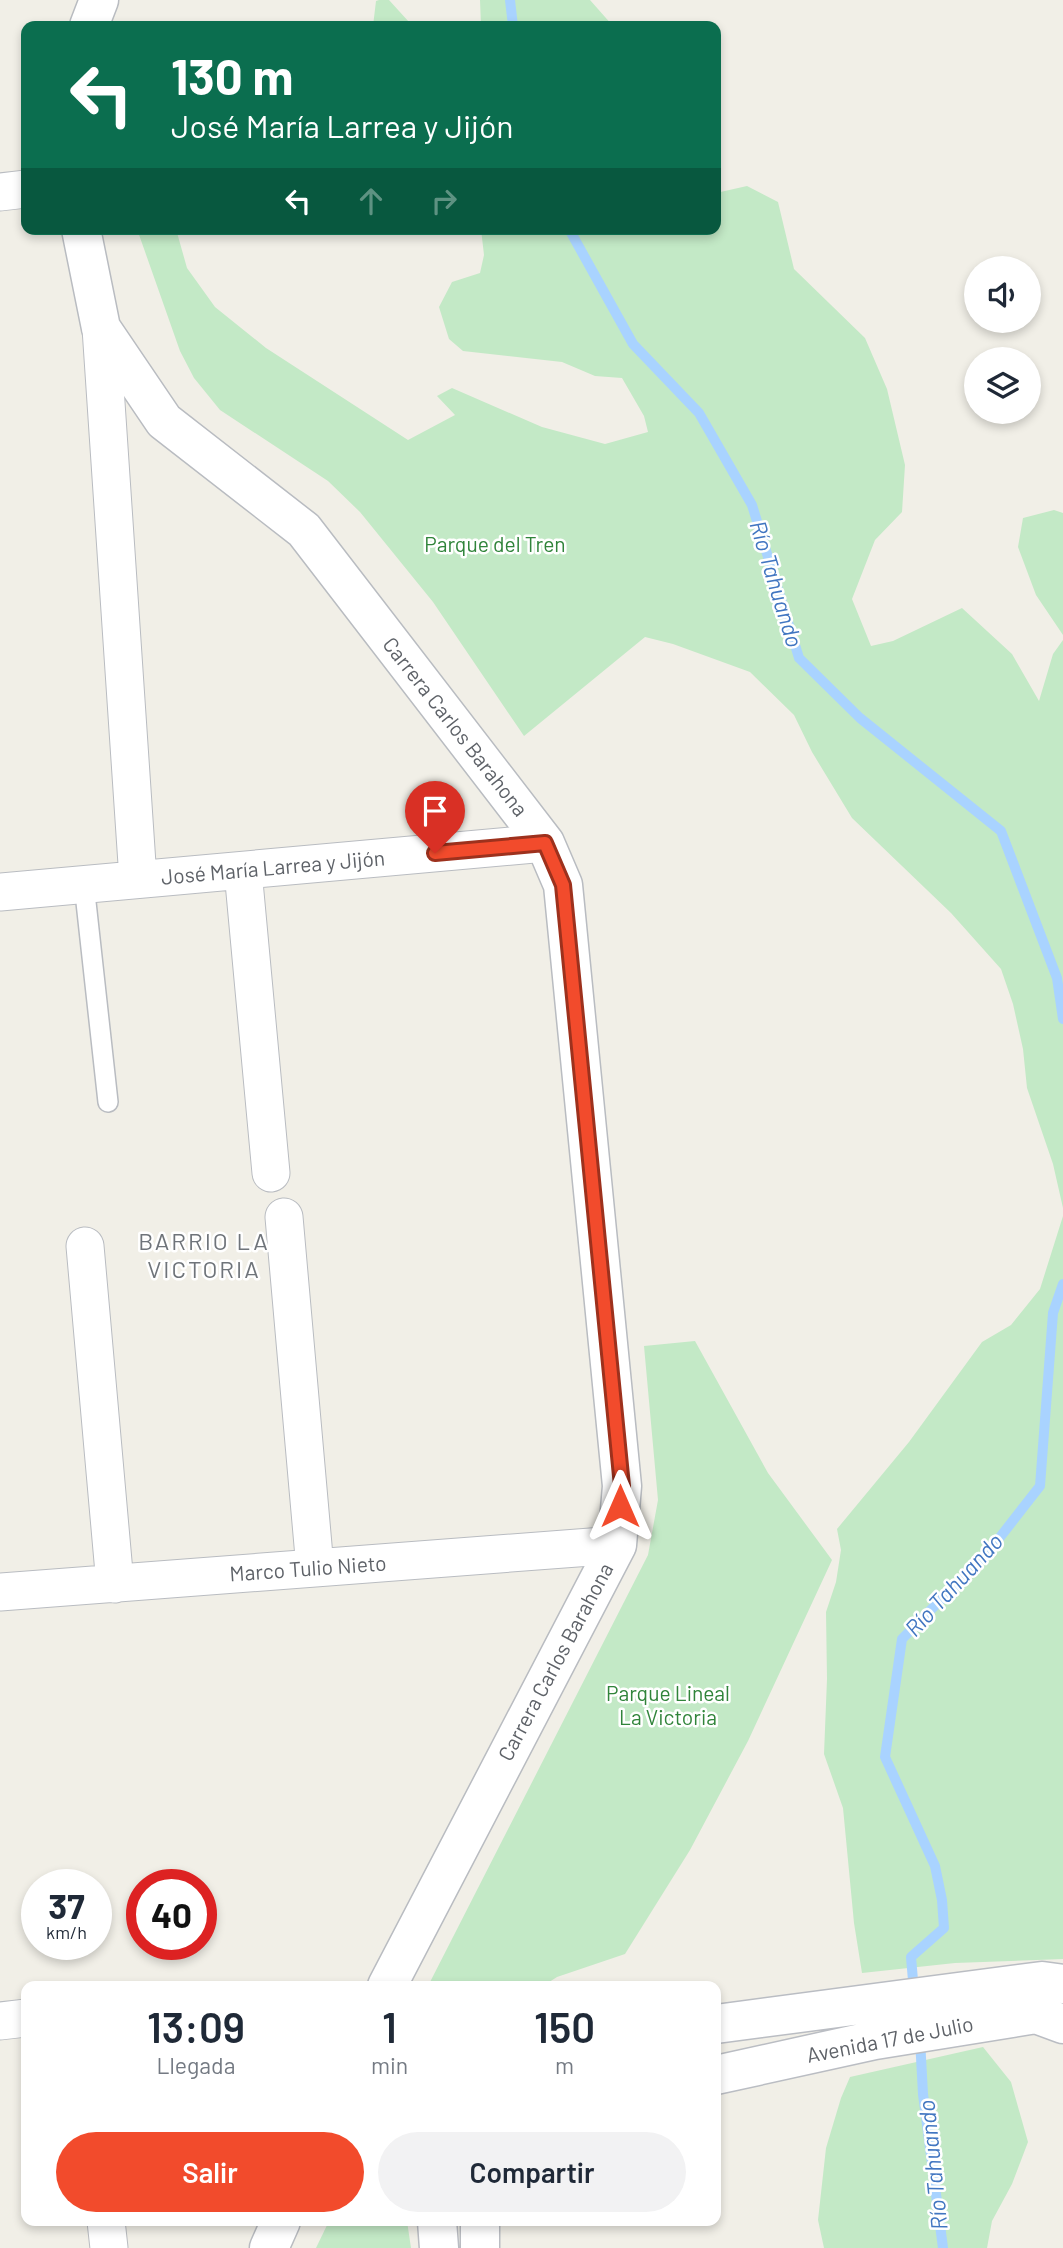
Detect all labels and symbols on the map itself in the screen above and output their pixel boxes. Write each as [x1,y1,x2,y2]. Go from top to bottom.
water label: Río Tahuando [744,517,809,650]
park label: Parque del Tren [424,531,566,556]
street label: Carrera Carlos Barahona [378,631,534,821]
pin [405,781,465,853]
street label: José María Larrea y Jijón [160,844,386,889]
district label: BARRIO LA VICTORIA [138,1226,270,1283]
position arrow [583,1469,657,1543]
water label: Río Tahuando [898,1527,1008,1642]
street label: Marco Tulio Nieto [229,1550,387,1585]
street label: Carrera Carlos Barahona [492,1558,617,1765]
park label: Parque Lineal La Victoria [606,1680,730,1729]
speed limit sign: 40 [126,1869,217,1960]
street label: Avenida 17 de Julio [804,2010,975,2067]
water label: Río Tahuando [911,2099,953,2232]

